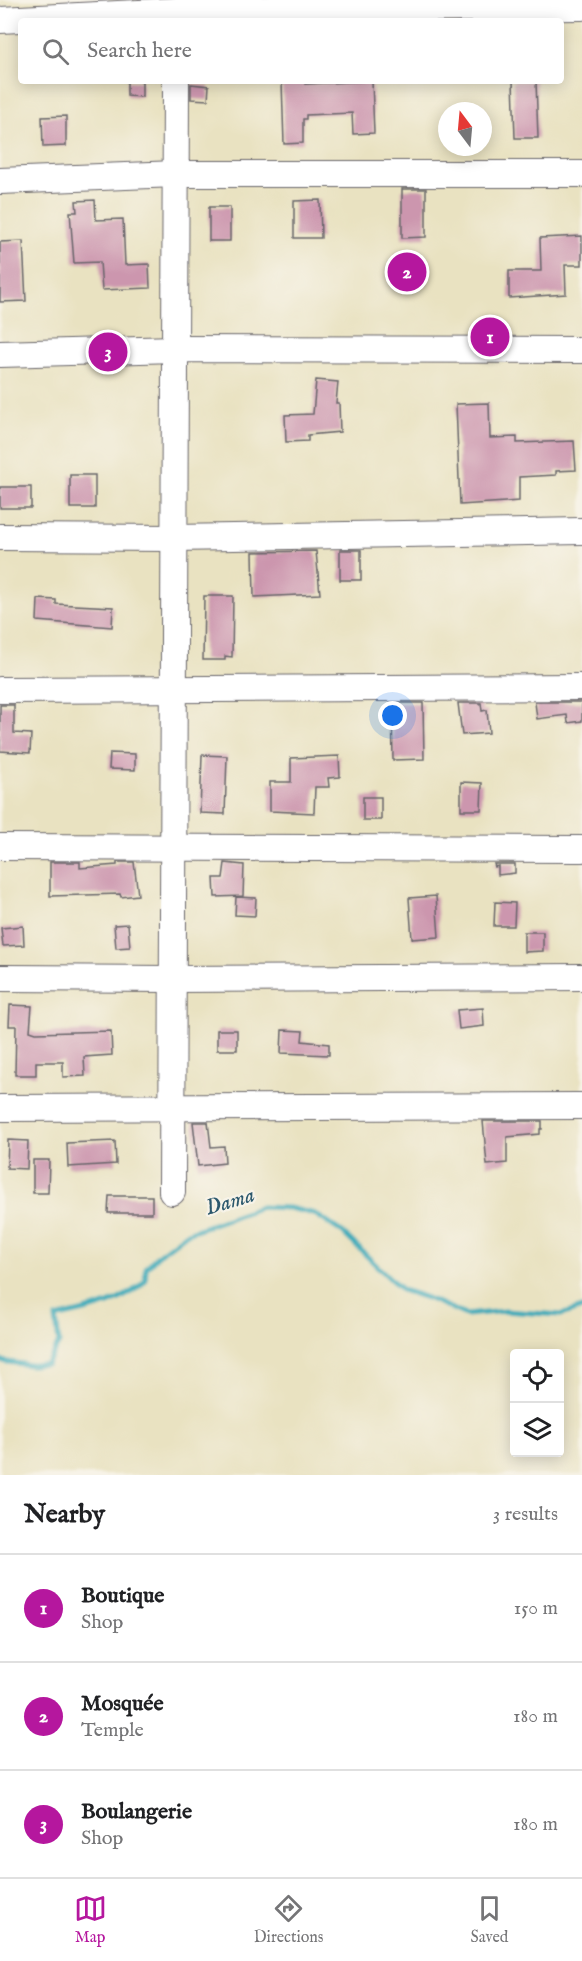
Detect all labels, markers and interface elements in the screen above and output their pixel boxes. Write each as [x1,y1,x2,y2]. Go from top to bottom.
search box [18,18,564,84]
icon: search [39,35,72,68]
text: Search here [87,37,192,65]
north arrow [438,102,492,156]
pin: 2 [388,250,426,294]
pin: 1 [470,314,510,360]
pin: 3 [88,330,128,374]
your location [378,701,407,730]
water label: Dama [202,1181,258,1223]
map controls [510,1349,564,1457]
button: locate [510,1349,564,1403]
button: layers [510,1403,564,1457]
text: Nearby [24,1498,105,1531]
text: 3 results [493,1502,558,1527]
text: Boutique [81,1582,164,1610]
text: 1 [40,1596,47,1621]
text: 150 m [514,1596,558,1621]
text: Shop [81,1610,123,1635]
text: Mosquée [81,1690,164,1718]
text: 2 [39,1704,48,1729]
text: 180 m [513,1704,558,1729]
text: Temple [81,1718,144,1743]
text: Boulangerie [81,1798,192,1826]
text: 3 [40,1812,47,1837]
text: 180 m [513,1812,558,1837]
text: Shop [81,1826,123,1851]
tab: Map [74,1892,107,1948]
tab: Directions [254,1892,323,1948]
tab: Saved [471,1892,508,1948]

